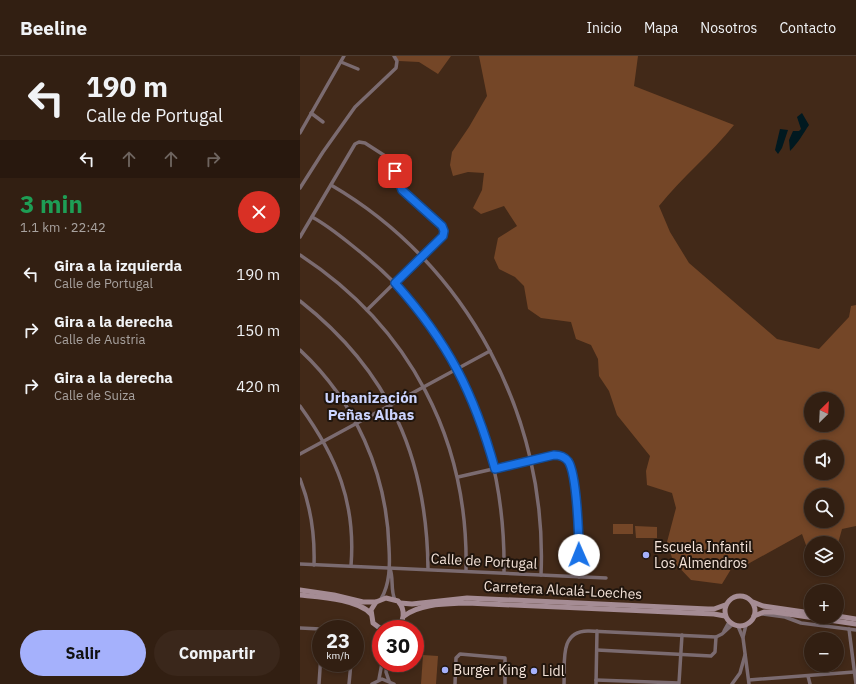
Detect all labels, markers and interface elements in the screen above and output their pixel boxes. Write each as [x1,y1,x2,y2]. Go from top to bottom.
text: Beeline [20,16,87,40]
text: Inicio [586,19,622,37]
text: Mapa [644,19,678,37]
text: Nosotros [700,19,757,37]
text: Contacto [779,19,836,37]
text: 190 m [86,68,168,105]
icon: left [20,72,72,124]
text: Calle de Portugal [86,104,223,127]
icon: left [76,148,98,170]
icon: ahead [118,148,140,170]
icon: ahead [160,148,182,170]
icon: right [202,148,224,170]
pin [378,154,412,188]
icon: arrive [384,160,406,182]
text: 3 min [20,188,83,220]
button: close [238,191,280,233]
text: 1.1 km · 22:42 [20,219,106,236]
text: Gira a la izquierda [54,256,182,275]
icon: left [20,263,42,285]
text: 190 m [236,265,280,284]
text: Calle de Portugal [54,275,153,292]
text: Gira a la derecha [54,312,173,331]
icon: right [20,319,42,341]
text: 150 m [236,321,280,340]
text: Calle de Austria [54,331,145,348]
text: Gira a la derecha [54,368,173,387]
icon: right [20,375,42,397]
text: 420 m [236,377,280,396]
text: Calle de Suiza [54,387,135,404]
district label: Urbanización Peñas Albas [324,388,418,424]
north arrow [804,392,844,432]
map controls [804,392,844,672]
button: sound [804,440,844,480]
button: search [804,488,844,528]
position arrow [558,534,600,576]
button: layers [804,536,844,576]
place label: Escuela Infantil Los Almendros [654,538,752,572]
street label: Calle de Portugal [430,549,538,573]
marker: Escuela Infantil Los Almendros [641,550,651,560]
street label: Carretera Alcalá-Loeches [483,577,643,603]
button: + [804,584,844,624]
speed limit sign: 30 [372,620,424,672]
text: 23 [326,627,350,654]
button: Salir [20,630,146,676]
button: Compartir [154,630,280,676]
button: − [804,632,844,672]
text: km/h [326,649,350,662]
place label: Burger King [453,661,527,679]
place label: Lidl [542,662,565,680]
marker: Burger King [440,665,450,675]
marker: Lidl [529,666,539,676]

